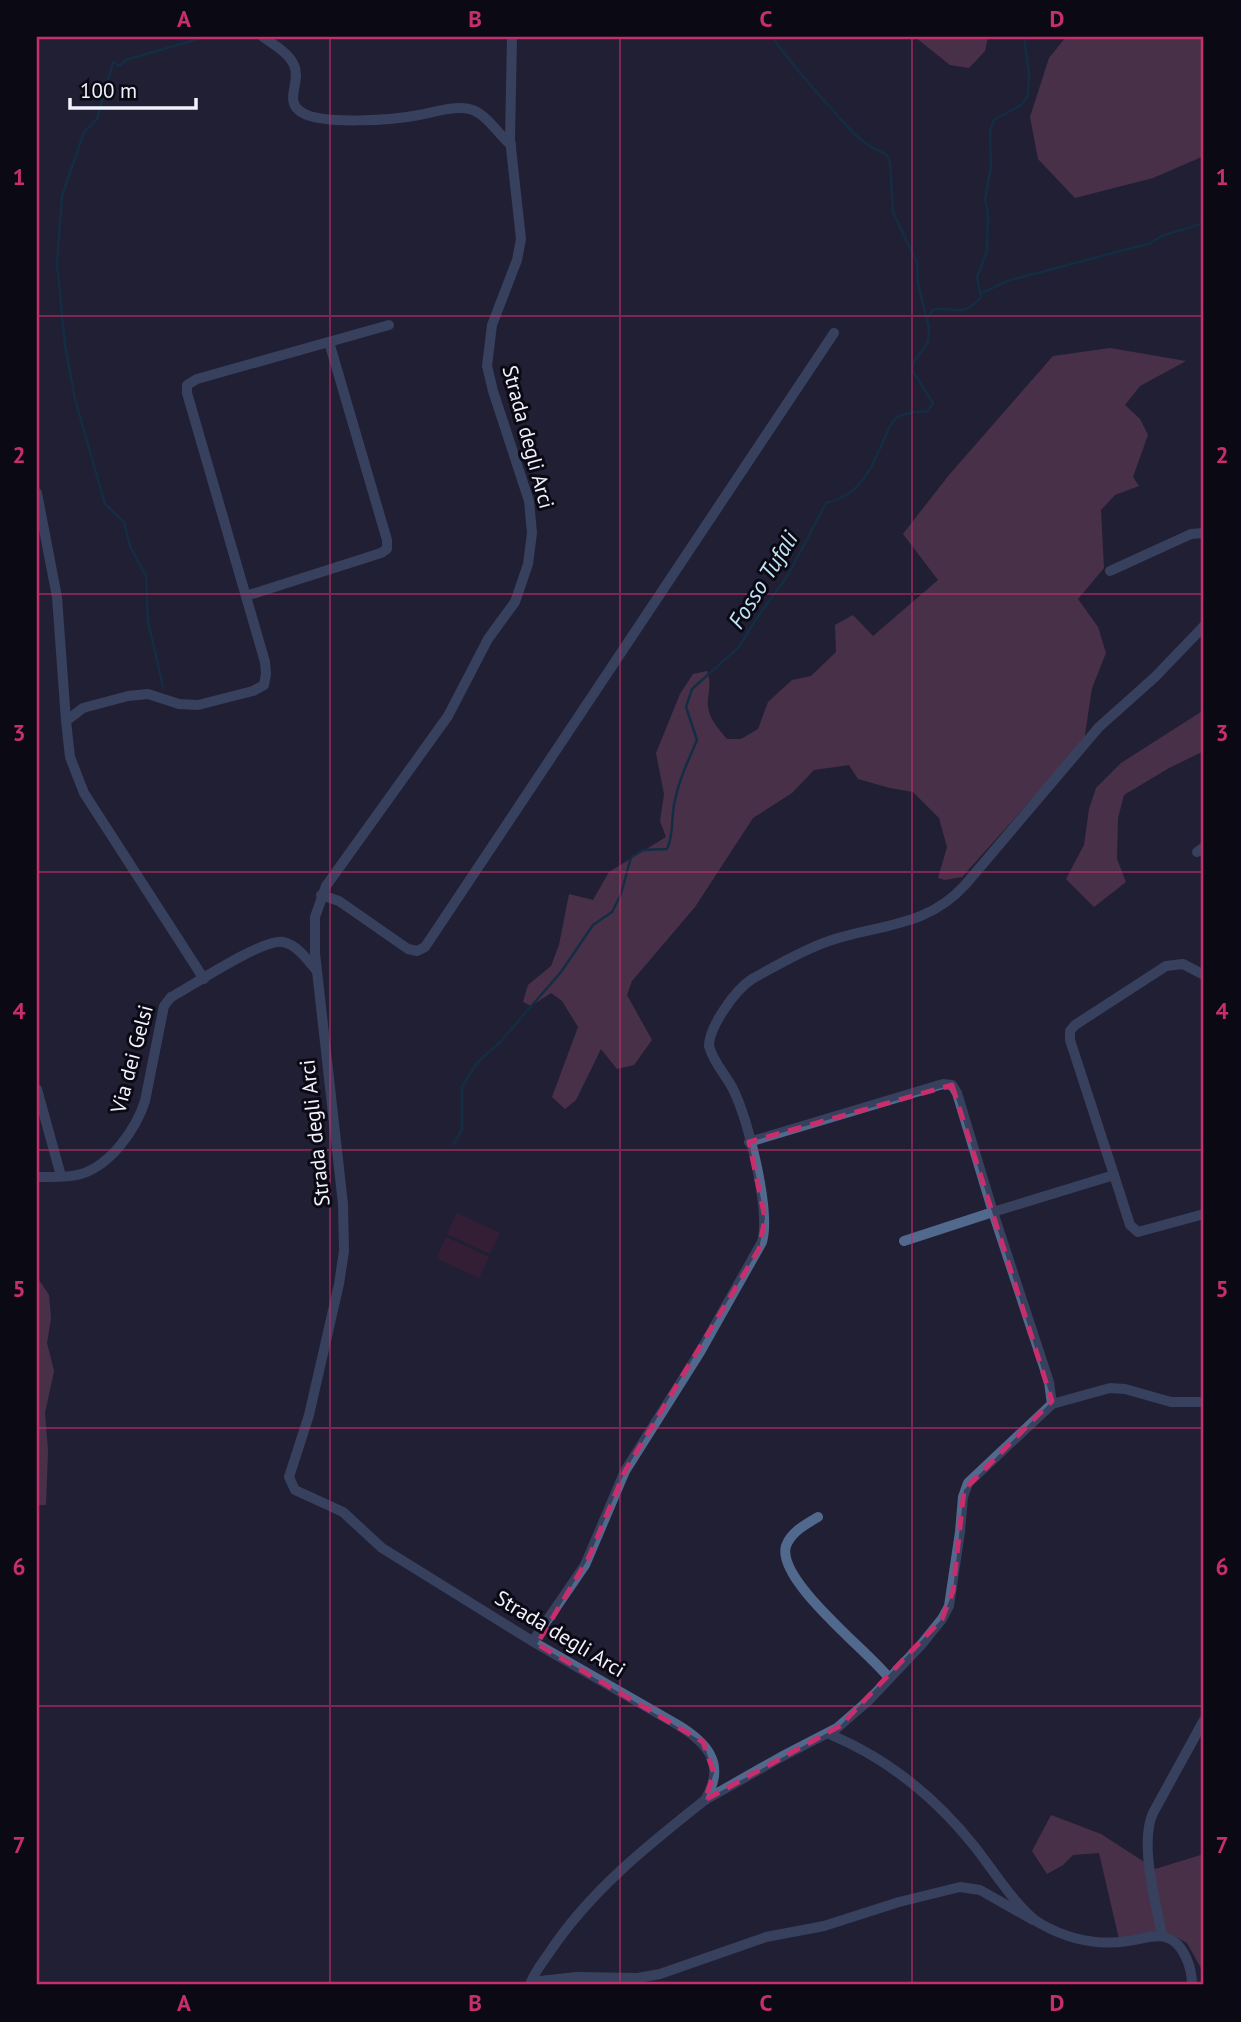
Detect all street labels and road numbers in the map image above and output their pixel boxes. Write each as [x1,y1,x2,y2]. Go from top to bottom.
street label: Strada degli Arci [496,362,561,512]
street label: Via dei Gelsi [104,1002,159,1117]
street label: Strada degli Arci [293,1058,336,1208]
street label: Strada degli Arci [490,1584,630,1683]

